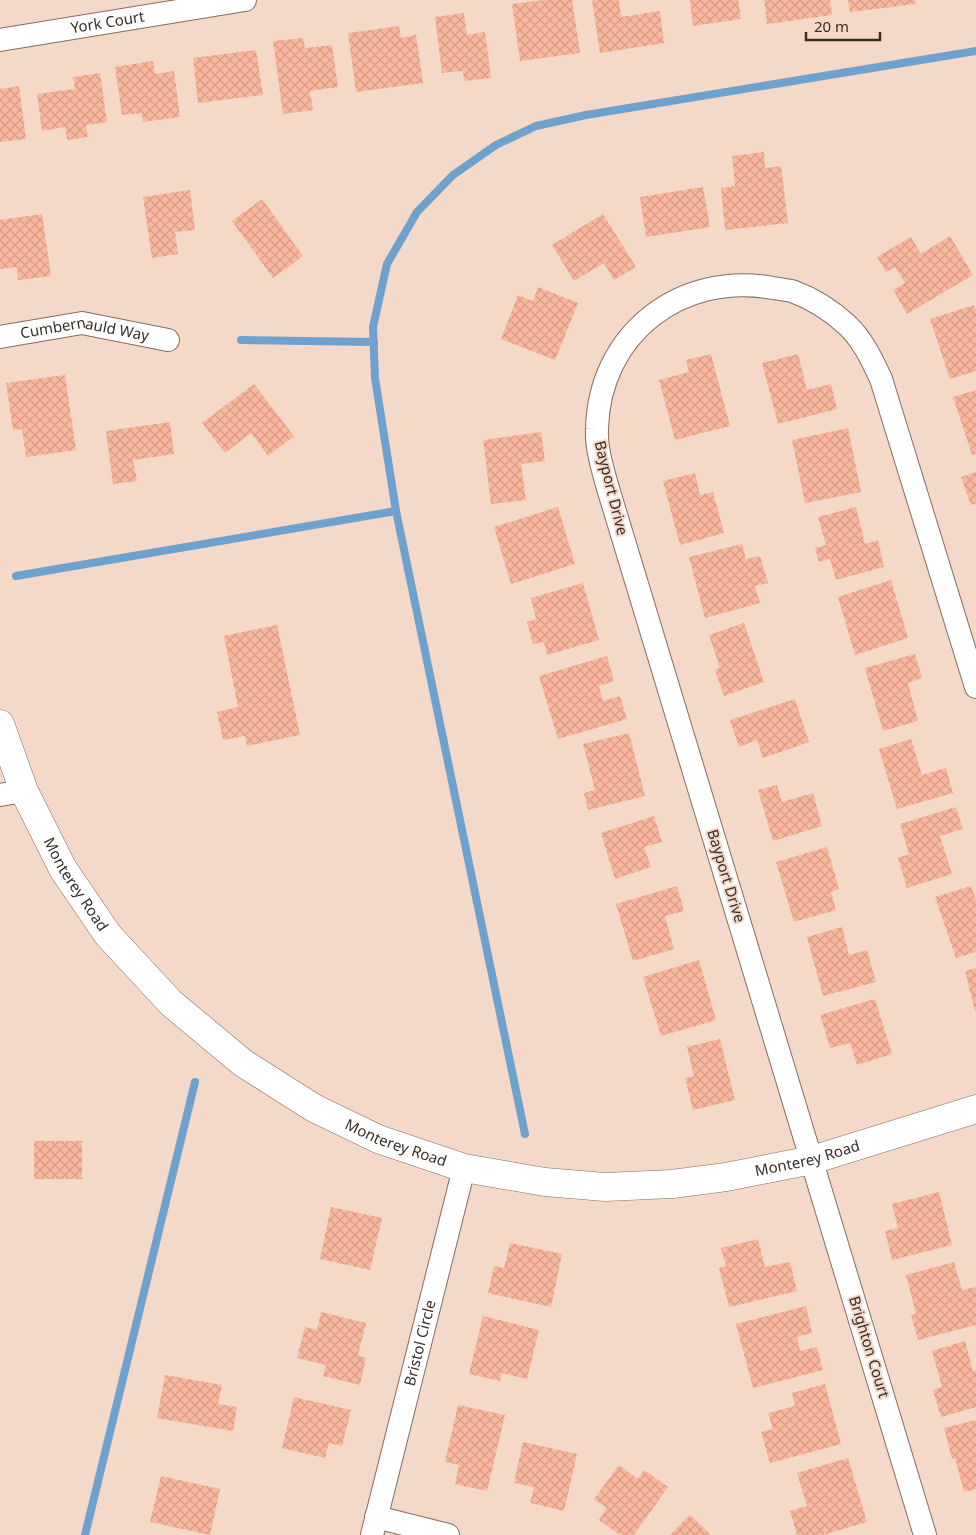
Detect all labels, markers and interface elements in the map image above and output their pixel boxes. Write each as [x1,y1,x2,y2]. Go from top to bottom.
street label: York Court [69,5,146,37]
scale bar [806,10,880,42]
text: 20 m [814,16,849,36]
street label: Cumbernauld Way [19,312,151,345]
street label: Bayport Drive [591,438,633,537]
street label: Bayport Drive [703,827,751,925]
street label: Monterey Road [40,834,113,935]
street label: Monterey Road [342,1114,450,1171]
street label: Monterey Road [753,1135,862,1180]
street label: Brighton Court [845,1293,895,1401]
street label: Bristol Circle [399,1298,440,1388]

